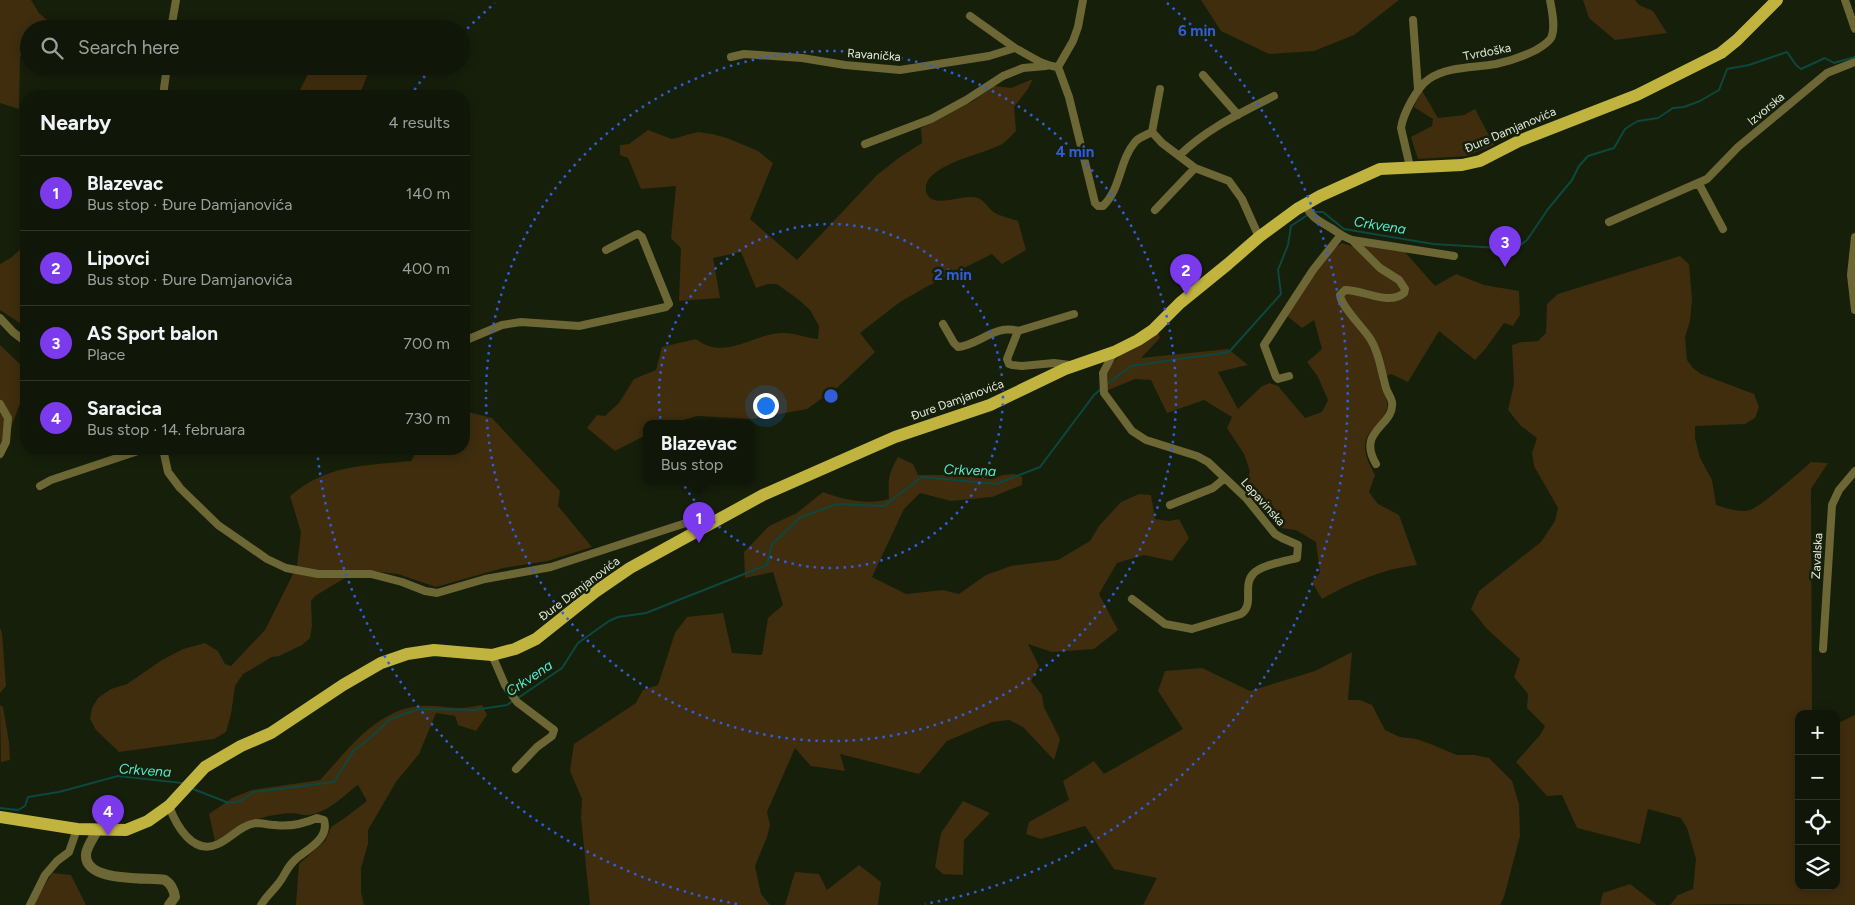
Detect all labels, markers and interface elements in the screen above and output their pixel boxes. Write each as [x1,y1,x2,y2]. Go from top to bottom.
search box [20,20,470,75]
text: 6 min [1178,22,1216,40]
icon: search [38,34,66,62]
text: Search here [78,36,180,59]
street label: Tvrdoška [1462,41,1512,63]
street label: Ravanička [847,46,901,64]
street label: Izvorska [1745,90,1787,128]
street label: Đure Damjanovića [1462,104,1558,156]
text: Nearby [40,110,111,135]
text: 4 results [389,113,450,132]
text: 4 min [1056,143,1094,161]
text: Blazevac [87,172,163,195]
text: 1 [53,184,59,203]
text: 140 m [406,184,450,203]
text: Bus stop · Đure Damjanovića [87,195,292,214]
water label: Crkvena [1353,213,1407,238]
pin: 3 [1489,226,1521,267]
text: Lipovci [87,247,150,270]
pin: 2 [1170,254,1202,295]
text: 2 [51,259,61,278]
text: 400 m [402,259,450,278]
text: 2 min [934,266,972,284]
text: Bus stop · Đure Damjanovića [87,270,292,289]
text: AS Sport balon [87,322,218,345]
text: 3 [52,334,60,353]
text: 700 m [403,334,450,353]
text: Place [87,345,125,364]
street label: Đure Damjanovića [908,377,1006,423]
centre of rings [822,387,840,405]
your location [753,393,779,419]
text: Saracica [87,397,162,420]
text: 4 [51,409,61,428]
text: 730 m [405,409,450,428]
text: Bus stop · 14. februara [87,420,245,439]
popup [643,420,755,485]
text: Blazevac [661,432,737,455]
text: Bus stop [661,455,723,474]
water label: Crkvena [943,461,997,480]
street label: Lepavinska [1238,475,1288,529]
pin: 1 [683,502,715,543]
street label: Zavalska [1809,533,1825,579]
street label: Đure Damjanovića [536,554,622,624]
water label: Crkvena [503,657,556,700]
map controls [1795,710,1840,890]
button: + [1795,710,1840,755]
button: − [1795,755,1840,800]
water label: Crkvena [118,760,172,781]
pin: 4 [92,795,124,836]
button: locate [1795,800,1840,845]
button: layers [1795,845,1840,890]

